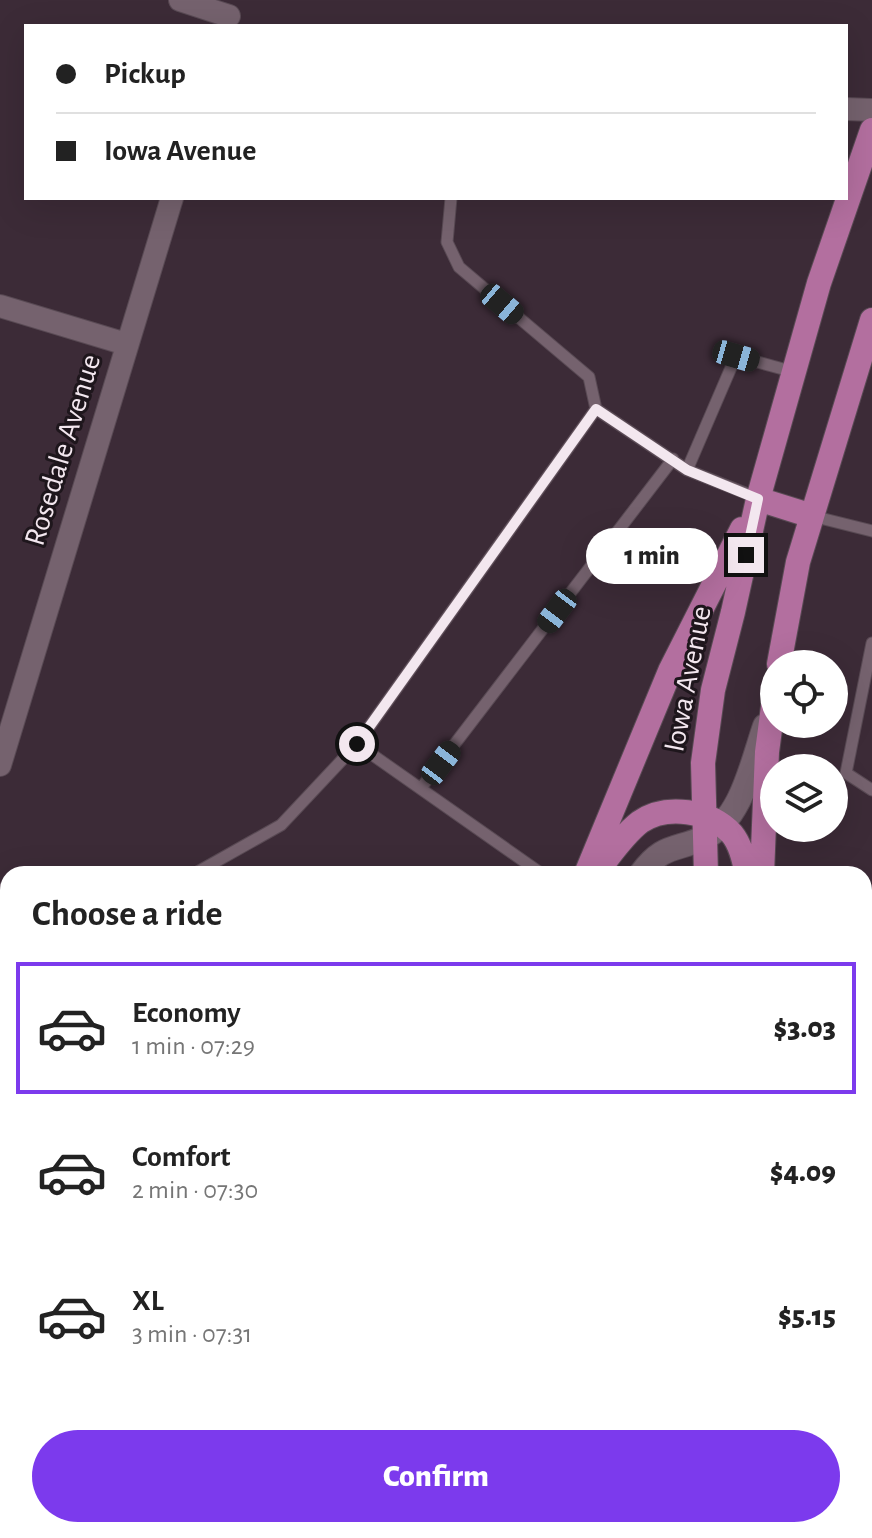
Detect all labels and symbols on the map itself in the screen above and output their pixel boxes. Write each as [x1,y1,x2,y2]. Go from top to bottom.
car [476,279,528,329]
car [710,338,762,374]
street label: Rosedale Avenue [20,351,106,549]
callout: 1 min [586,527,718,583]
route end [728,537,764,573]
car [533,585,581,637]
street label: Iowa Avenue [659,604,717,754]
route start [339,726,375,762]
car [417,737,465,789]

